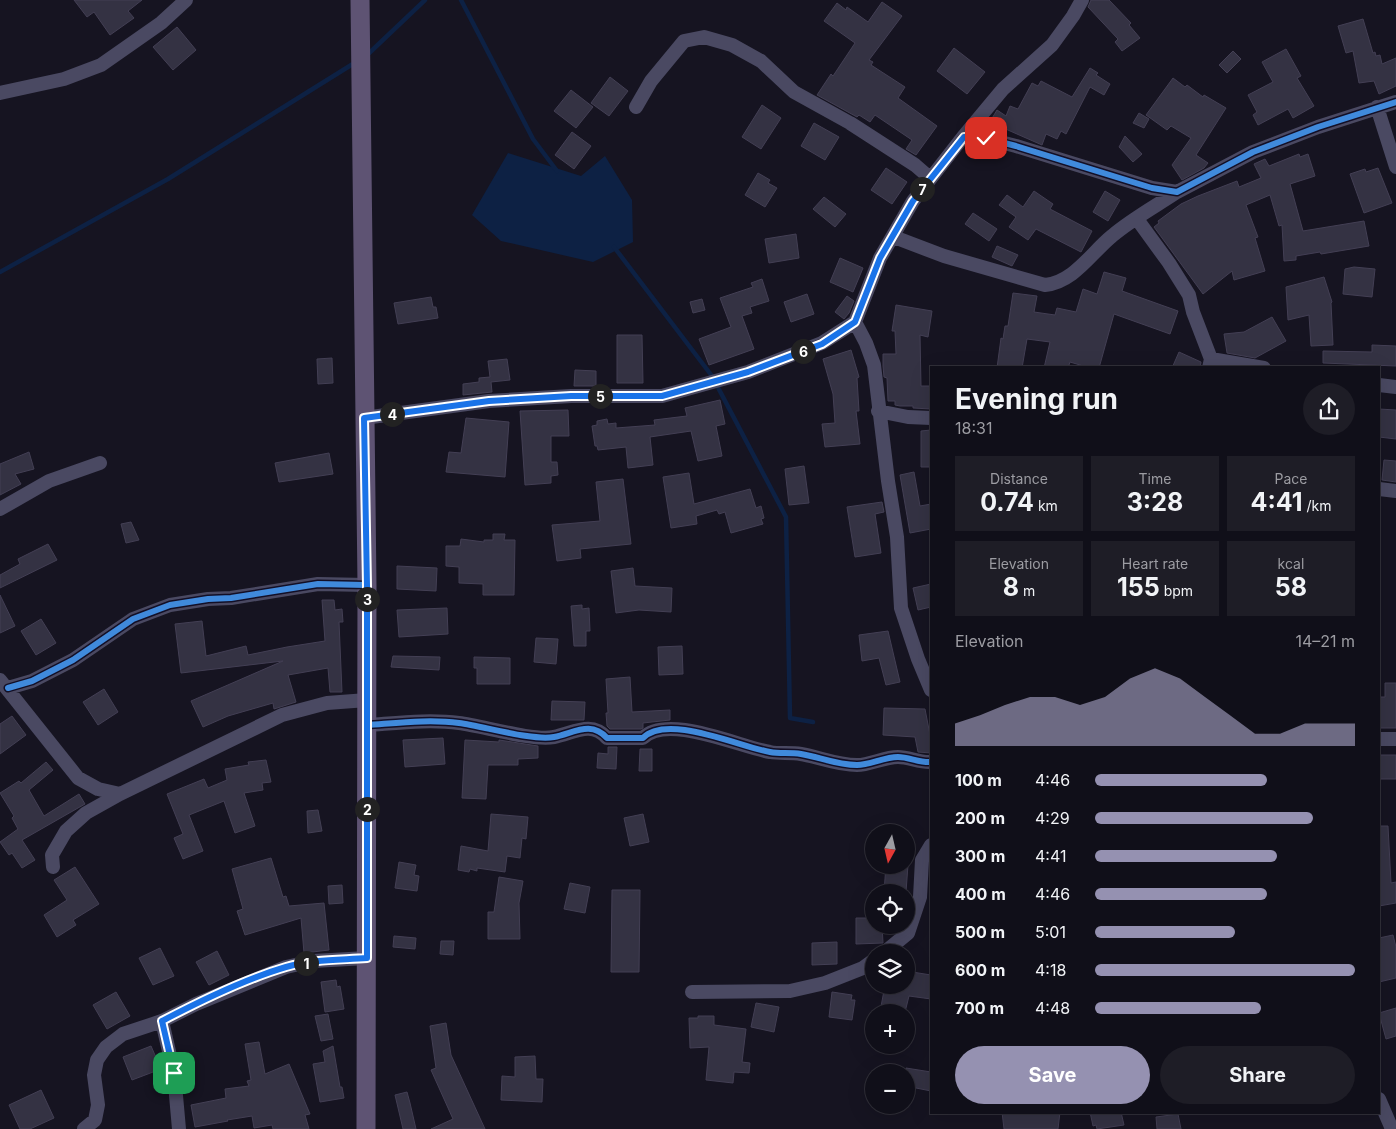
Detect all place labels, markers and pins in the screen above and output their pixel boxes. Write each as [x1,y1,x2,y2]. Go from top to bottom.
pin [965,117,1007,159]
pin: 7 [910,176,934,202]
pin: 6 [790,338,816,364]
pin: 5 [588,384,612,408]
pin: 4 [380,402,404,426]
pin: 3 [354,586,380,612]
pin: 2 [354,796,380,822]
pin: 1 [294,950,318,976]
pin [153,1052,195,1094]

